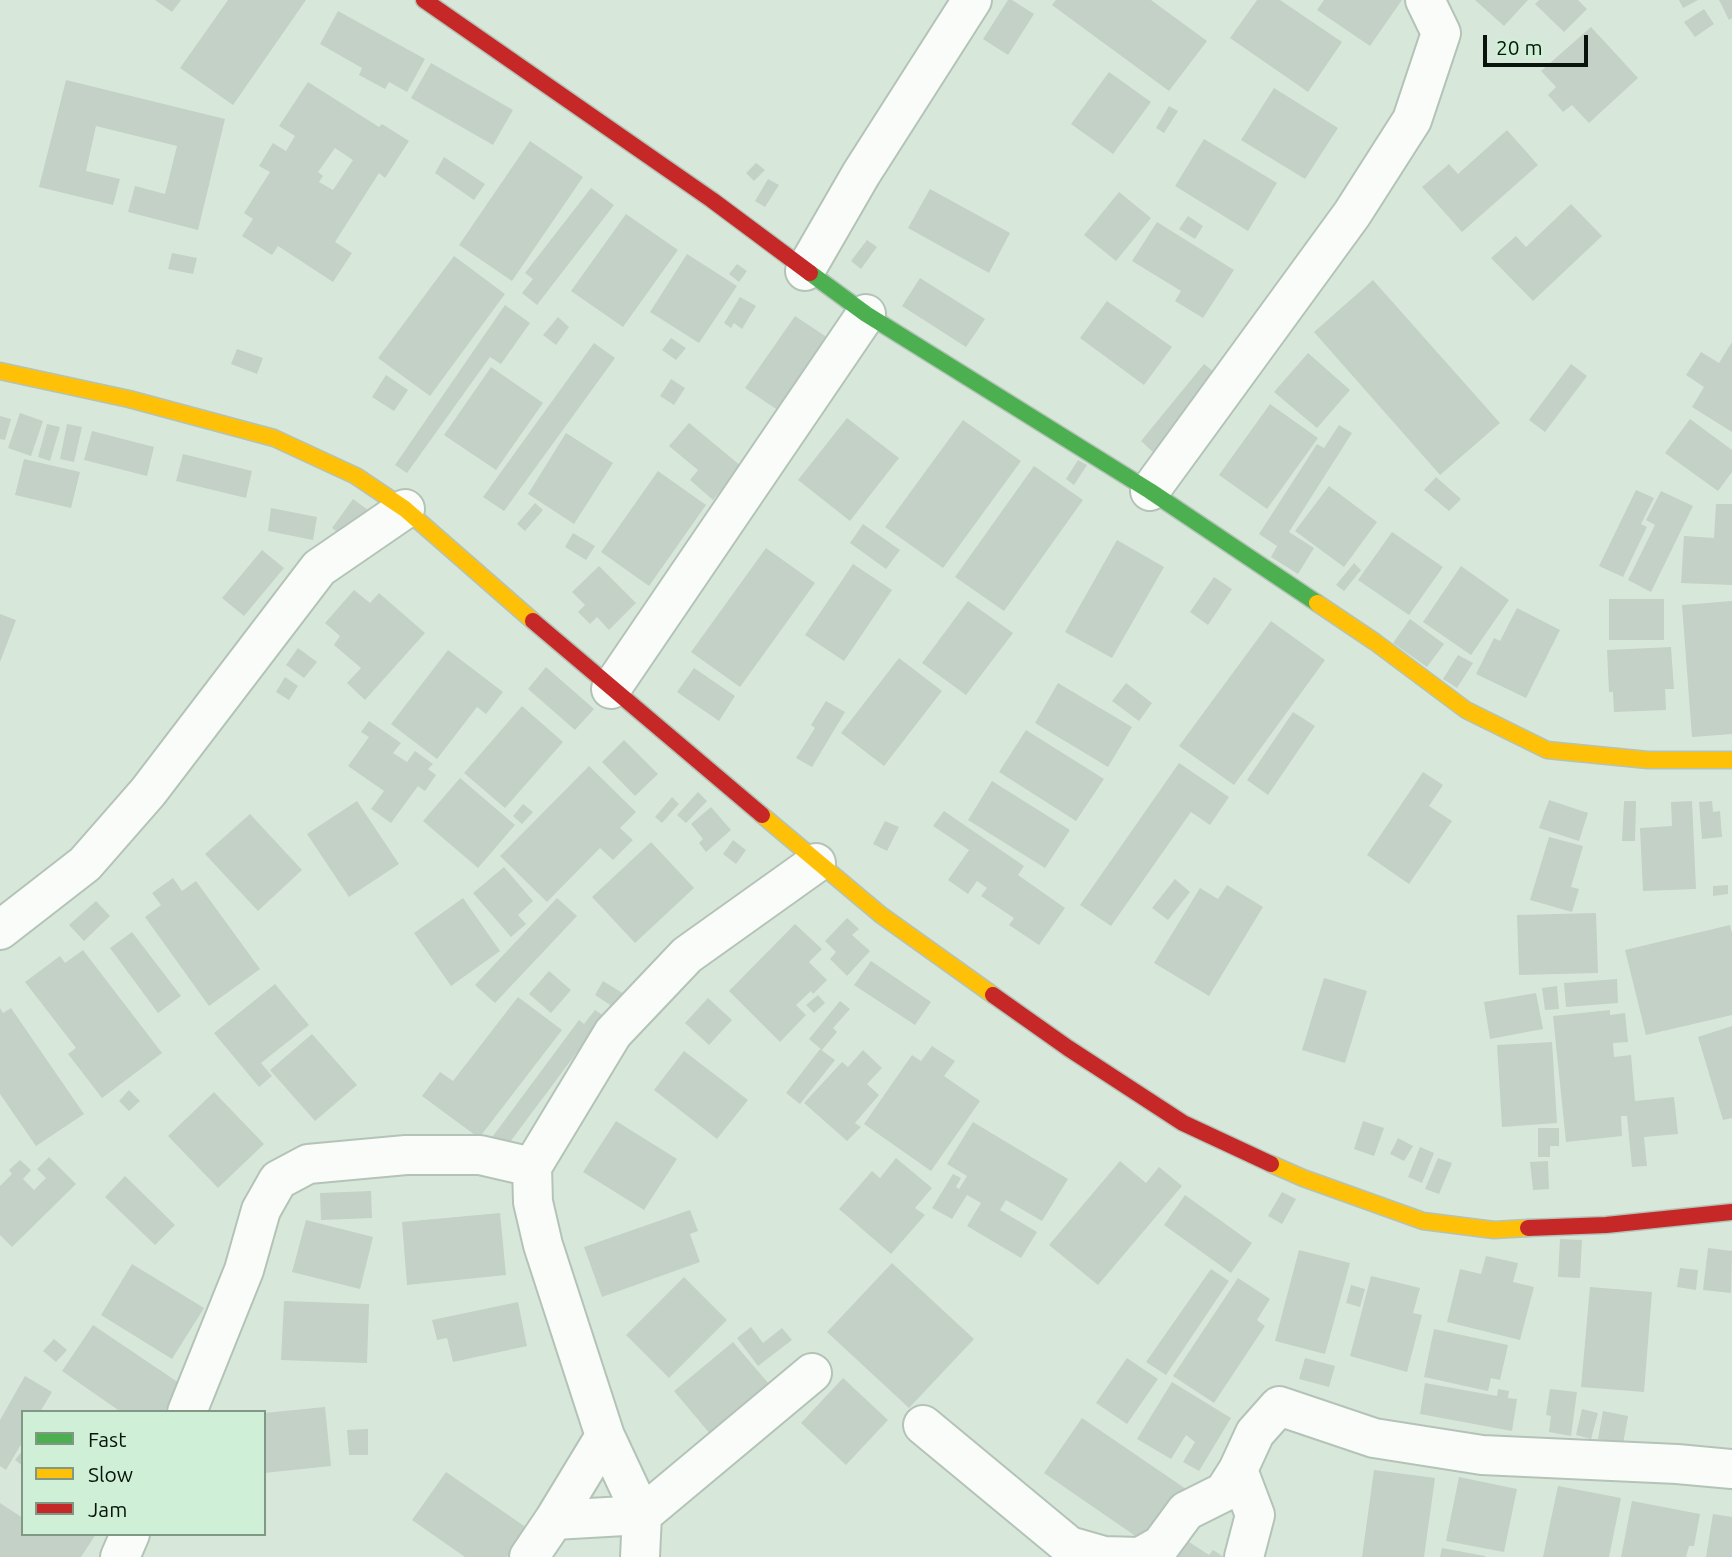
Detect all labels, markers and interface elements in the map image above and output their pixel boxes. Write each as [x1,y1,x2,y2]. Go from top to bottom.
scale bar [1487,21,1592,65]
text: 20 m [1496,35,1543,59]
legend [21,1410,266,1536]
text: Fast [88,1427,126,1451]
text: Slow [88,1462,133,1486]
text: Jam [88,1497,127,1521]

